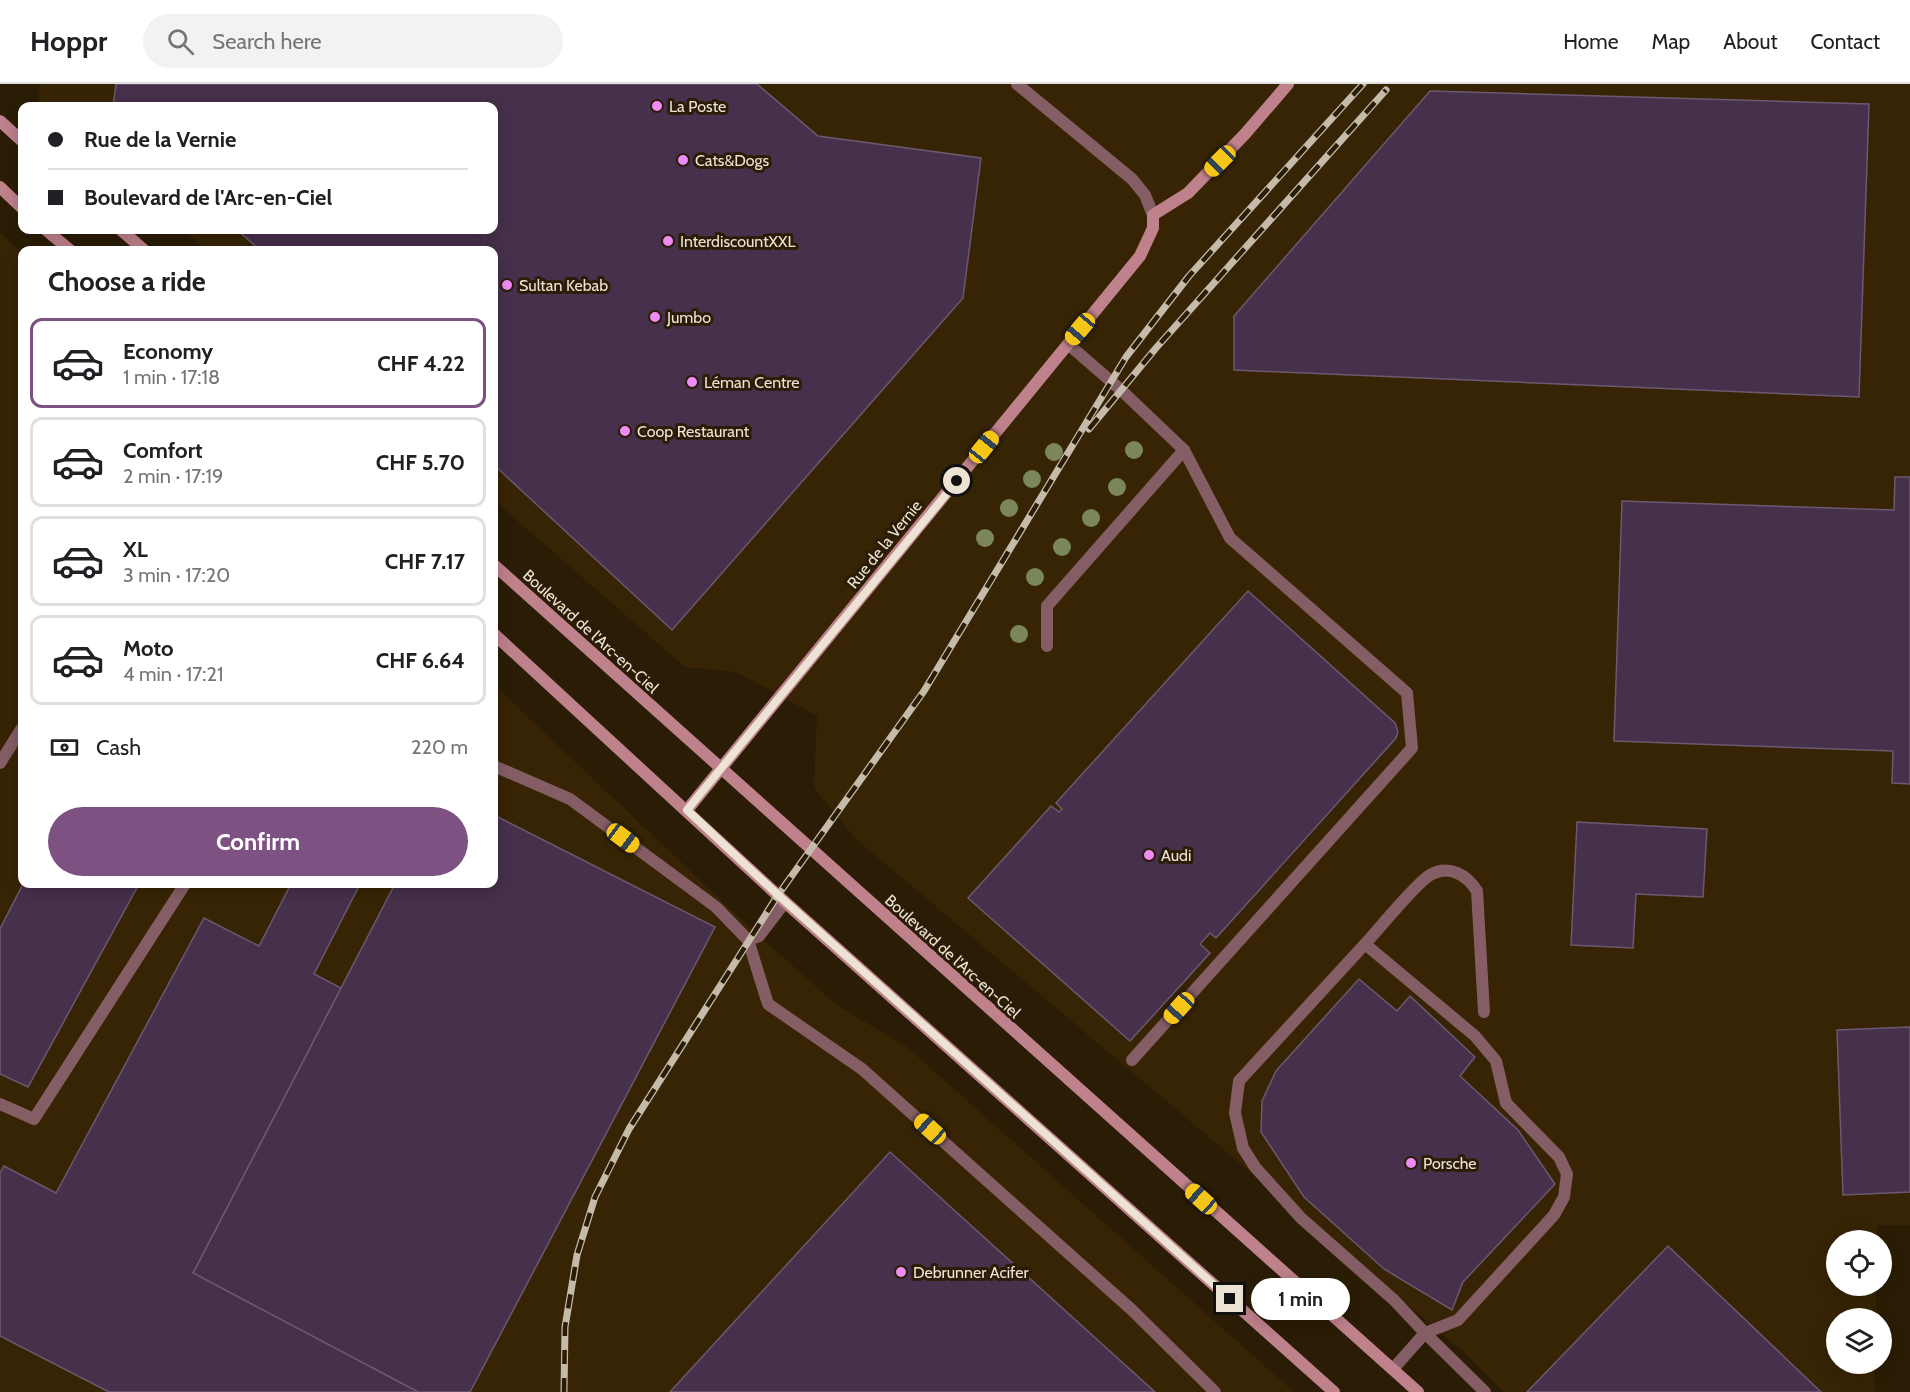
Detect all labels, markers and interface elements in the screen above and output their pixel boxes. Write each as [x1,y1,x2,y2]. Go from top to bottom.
search box [143,14,563,68]
text: Hoppr [30,24,107,58]
icon: search [164,25,197,58]
text: Search here [212,28,322,55]
text: Home [1563,29,1619,54]
text: Map [1652,29,1690,54]
text: About [1723,29,1777,54]
text: Contact [1810,29,1880,54]
place label: La Poste [669,97,726,116]
marker: La Poste [650,99,664,113]
text: Rue de la Vernie [84,126,236,153]
car [1201,142,1239,180]
place label: Cats&Dogs [695,151,769,170]
marker: Cats&Dogs [676,153,690,167]
text: Boulevard de l'Arc-en-Ciel [84,184,332,211]
place label: InterdiscountXXL [680,232,796,251]
marker: InterdiscountXXL [661,234,675,248]
text: Choose a ride [48,265,206,298]
place label: Sultan Kebab [519,276,608,295]
marker: Sultan Kebab [500,278,514,292]
place label: Jumbo [666,308,711,327]
car [1062,309,1098,349]
marker: Jumbo [648,310,662,324]
icon: car [51,336,105,390]
text: Economy [123,338,213,365]
text: CHF 4.22 [377,350,465,377]
text: 1 min · 17:18 [123,365,220,389]
place label: Léman Centre [704,373,799,392]
marker: Léman Centre [685,375,699,389]
place label: Coop Restaurant [637,422,750,441]
marker: Coop Restaurant [618,424,632,438]
car [966,427,1002,467]
icon: car [51,435,105,489]
text: Comfort [123,437,202,464]
text: CHF 5.70 [376,449,465,476]
text: 2 min · 17:19 [123,464,223,488]
route start [943,467,970,494]
street label: Rue de la Vernie [843,496,926,592]
icon: car [51,534,105,588]
text: XL [123,536,148,563]
text: CHF 7.17 [385,548,465,575]
text: 3 min · 17:20 [123,563,230,587]
street label: Boulevard de l'Arc-en-Ciel [519,566,662,697]
icon: car [51,633,105,687]
text: Moto [123,635,174,662]
text: CHF 6.64 [376,647,465,674]
text: 4 min · 17:21 [123,662,224,686]
icon: cash [48,731,81,764]
text: Cash [96,734,141,761]
text: 220 m [411,735,468,759]
button: Confirm [48,807,468,876]
car [603,820,643,856]
place label: Audi [1161,846,1191,865]
marker: Audi [1142,848,1156,862]
street label: Boulevard de l'Arc-en-Ciel [881,891,1024,1022]
car [1160,989,1198,1027]
car [911,1110,949,1148]
place label: Porsche [1423,1154,1477,1173]
marker: Porsche [1404,1156,1418,1170]
car [1182,1180,1220,1218]
map controls [1826,1230,1892,1374]
button: locate [1826,1230,1892,1296]
place label: Debrunner Acifer [913,1263,1029,1282]
marker: Debrunner Acifer [894,1265,908,1279]
callout: 1 min [1251,1278,1350,1320]
route end [1216,1285,1243,1312]
text: 1 min [1278,1287,1323,1311]
button: layers [1826,1308,1892,1374]

